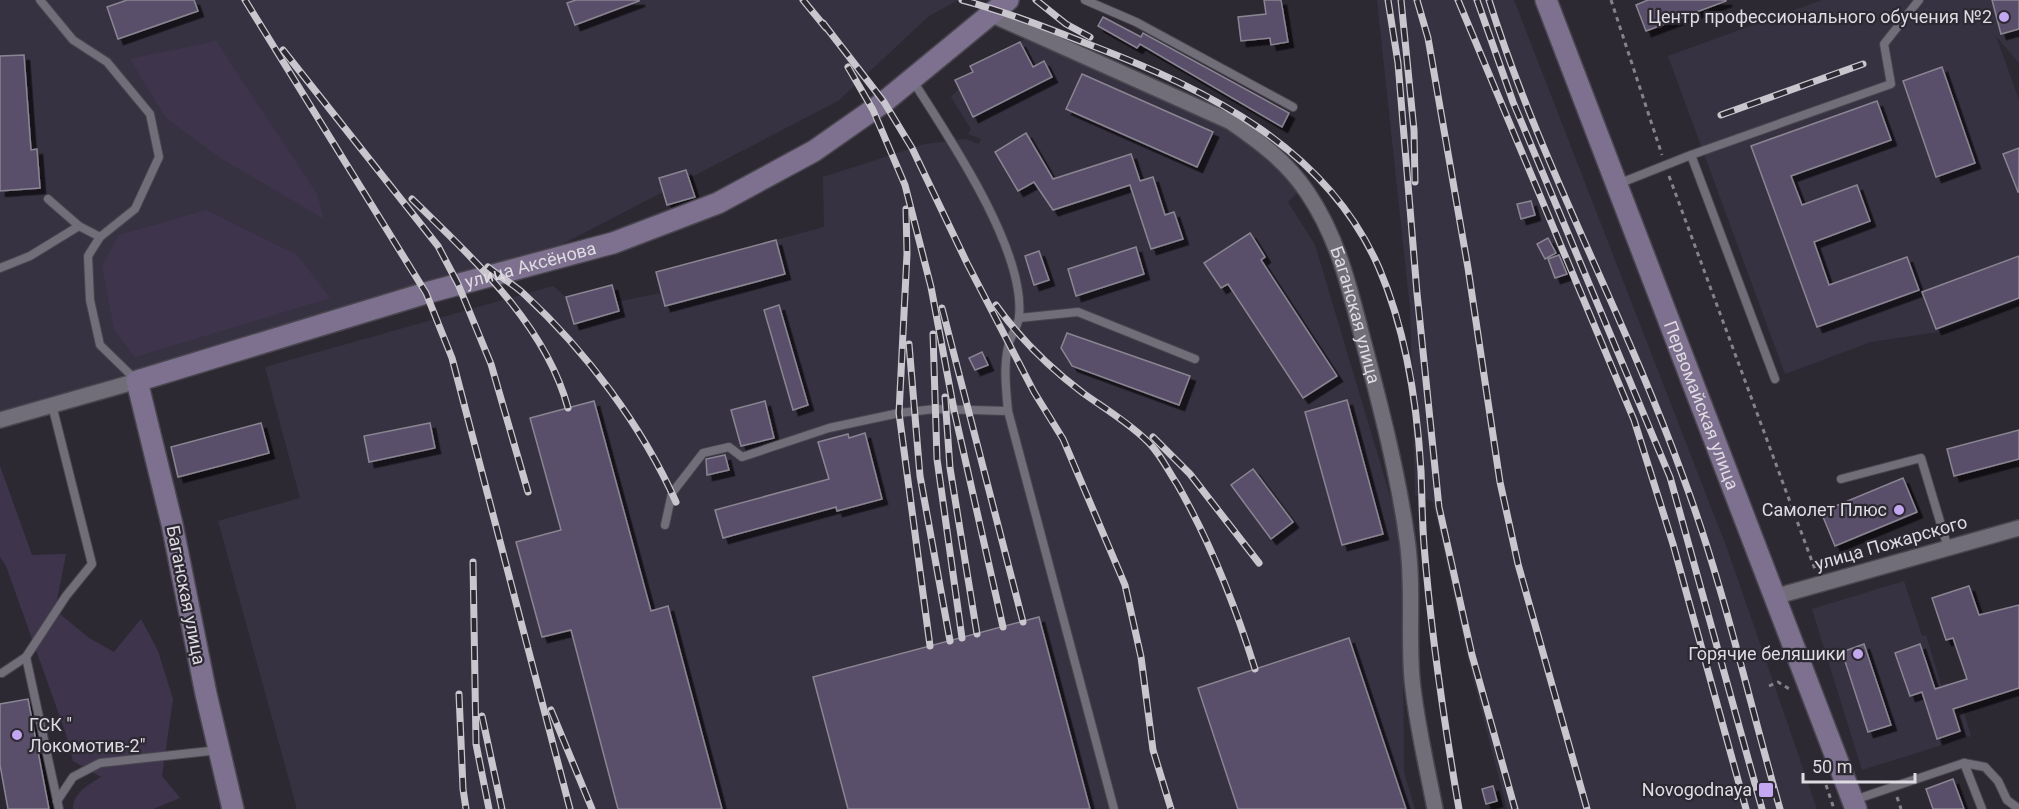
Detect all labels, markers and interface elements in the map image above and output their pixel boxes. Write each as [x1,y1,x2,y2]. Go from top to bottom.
place label: Центр профессионального обучения №2 [1648,6,1992,27]
marker: Центр профессионального обучения №2 [1997,10,2011,24]
street label: улица Аксёнова [462,237,598,292]
street label: Баганская улица [1326,243,1385,386]
street label: Первомайская улица [1660,318,1744,493]
place label: Самолет Плюс [1762,499,1887,520]
marker: Самолет Плюс [1892,503,1906,517]
street label: улица Пожарского [1812,511,1969,574]
street label: Баганская улица [163,523,210,666]
place label: Горячие беляшики [1688,643,1846,664]
marker: Горячие беляшики [1851,647,1865,661]
place label: ГСК " Локомотив-2" [29,714,145,756]
marker: ГСК " Локомотив-2" [10,728,24,742]
scale bar [1803,746,1916,784]
text: 50 m [1812,756,1852,777]
place label: Novogodnaya [1642,779,1752,800]
marker: Novogodnaya [1757,781,1775,799]

